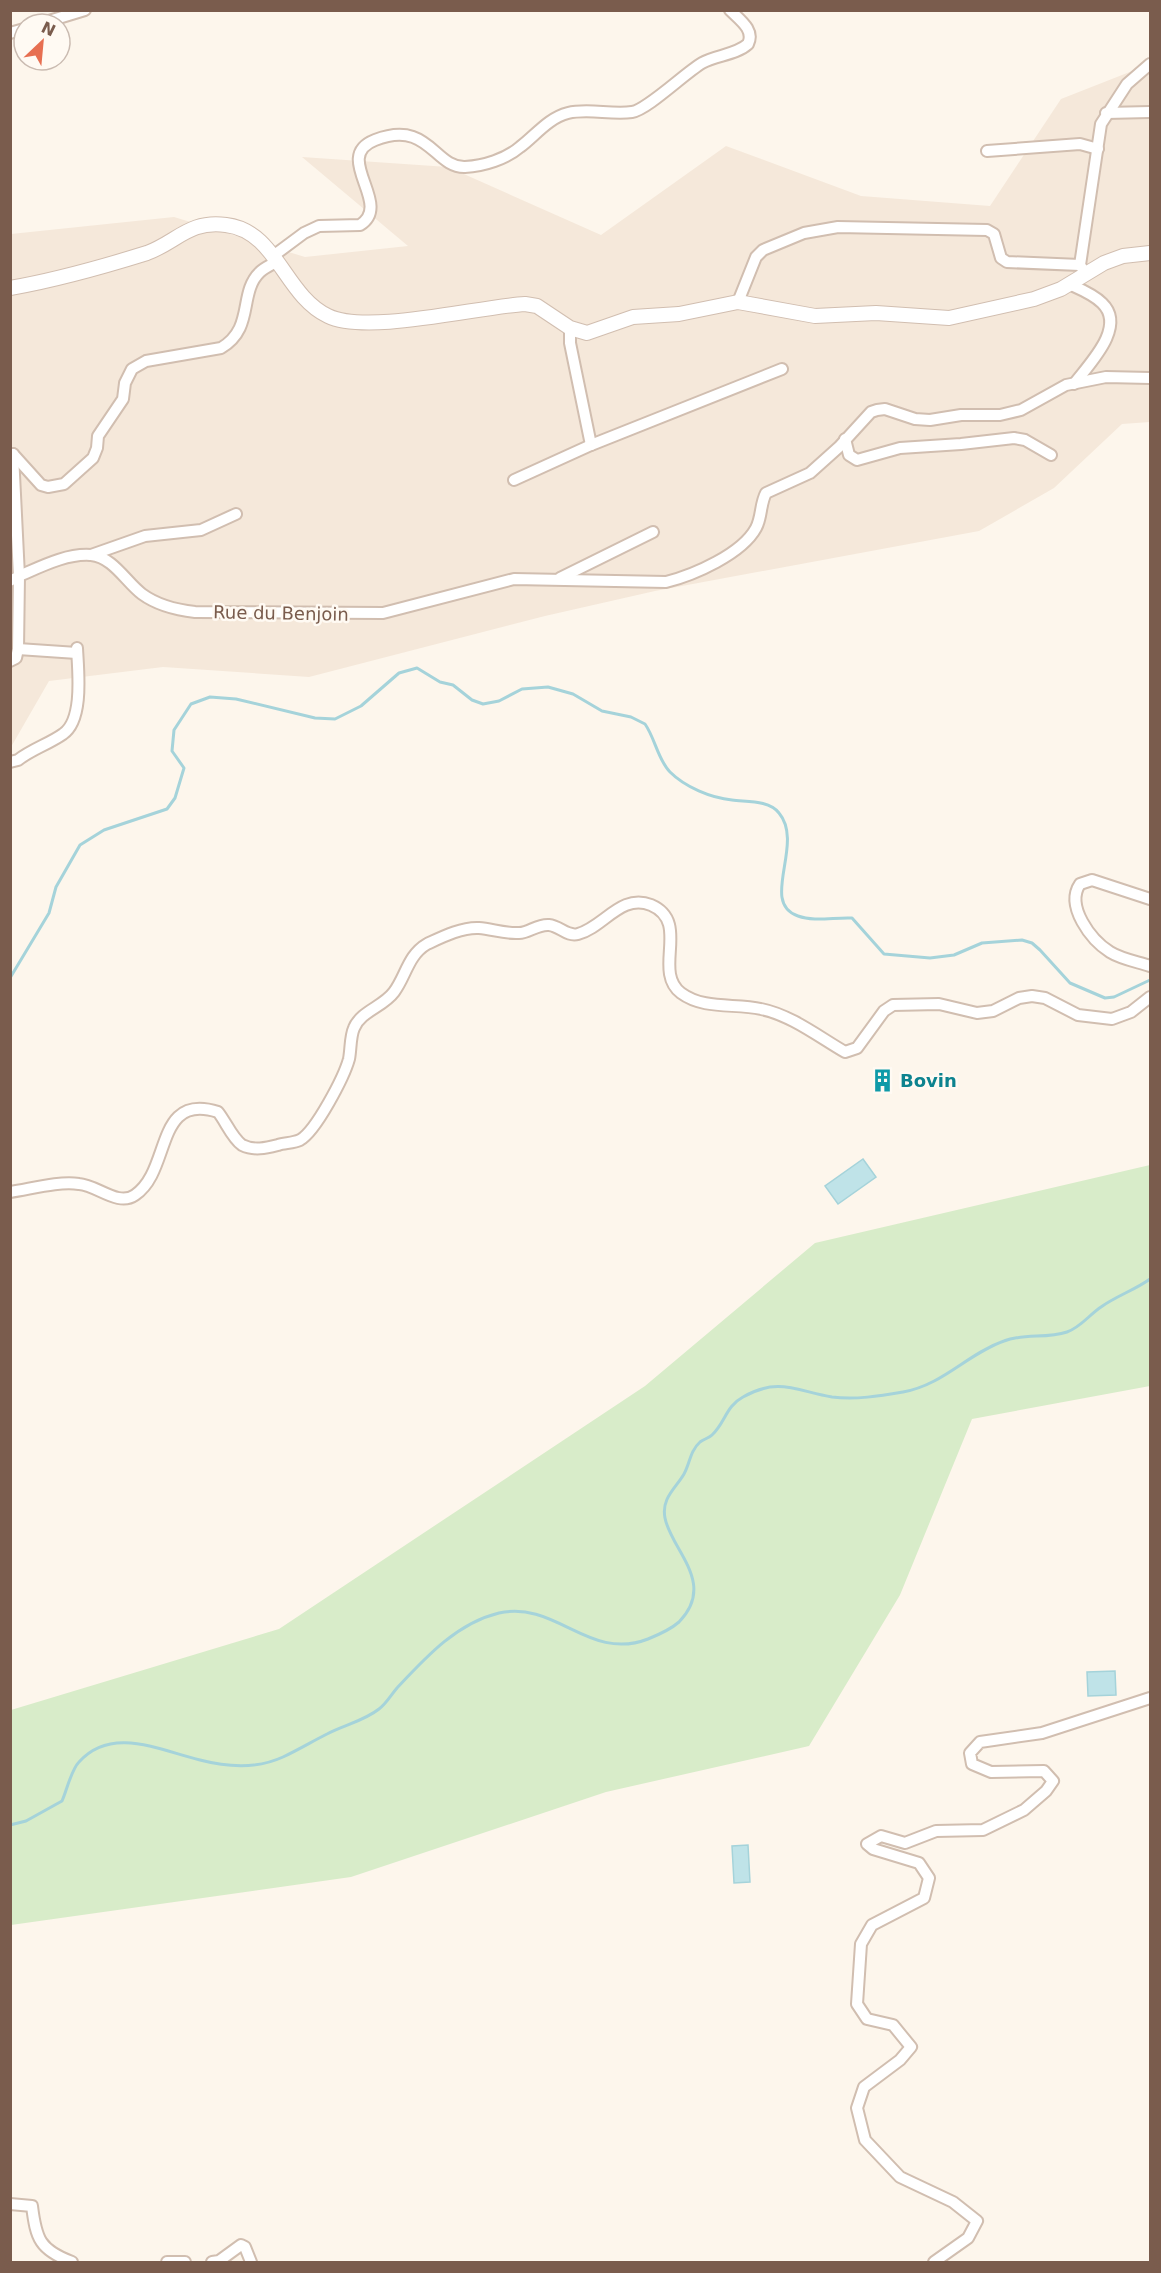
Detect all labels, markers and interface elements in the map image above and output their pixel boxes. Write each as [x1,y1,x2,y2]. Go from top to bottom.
north arrow [12,12,72,72]
text: N [38,17,59,40]
street label: Rue du Benjoin [213,601,349,625]
building icon: Bovin [869,1067,895,1093]
place label: Bovin [900,1070,957,1091]

